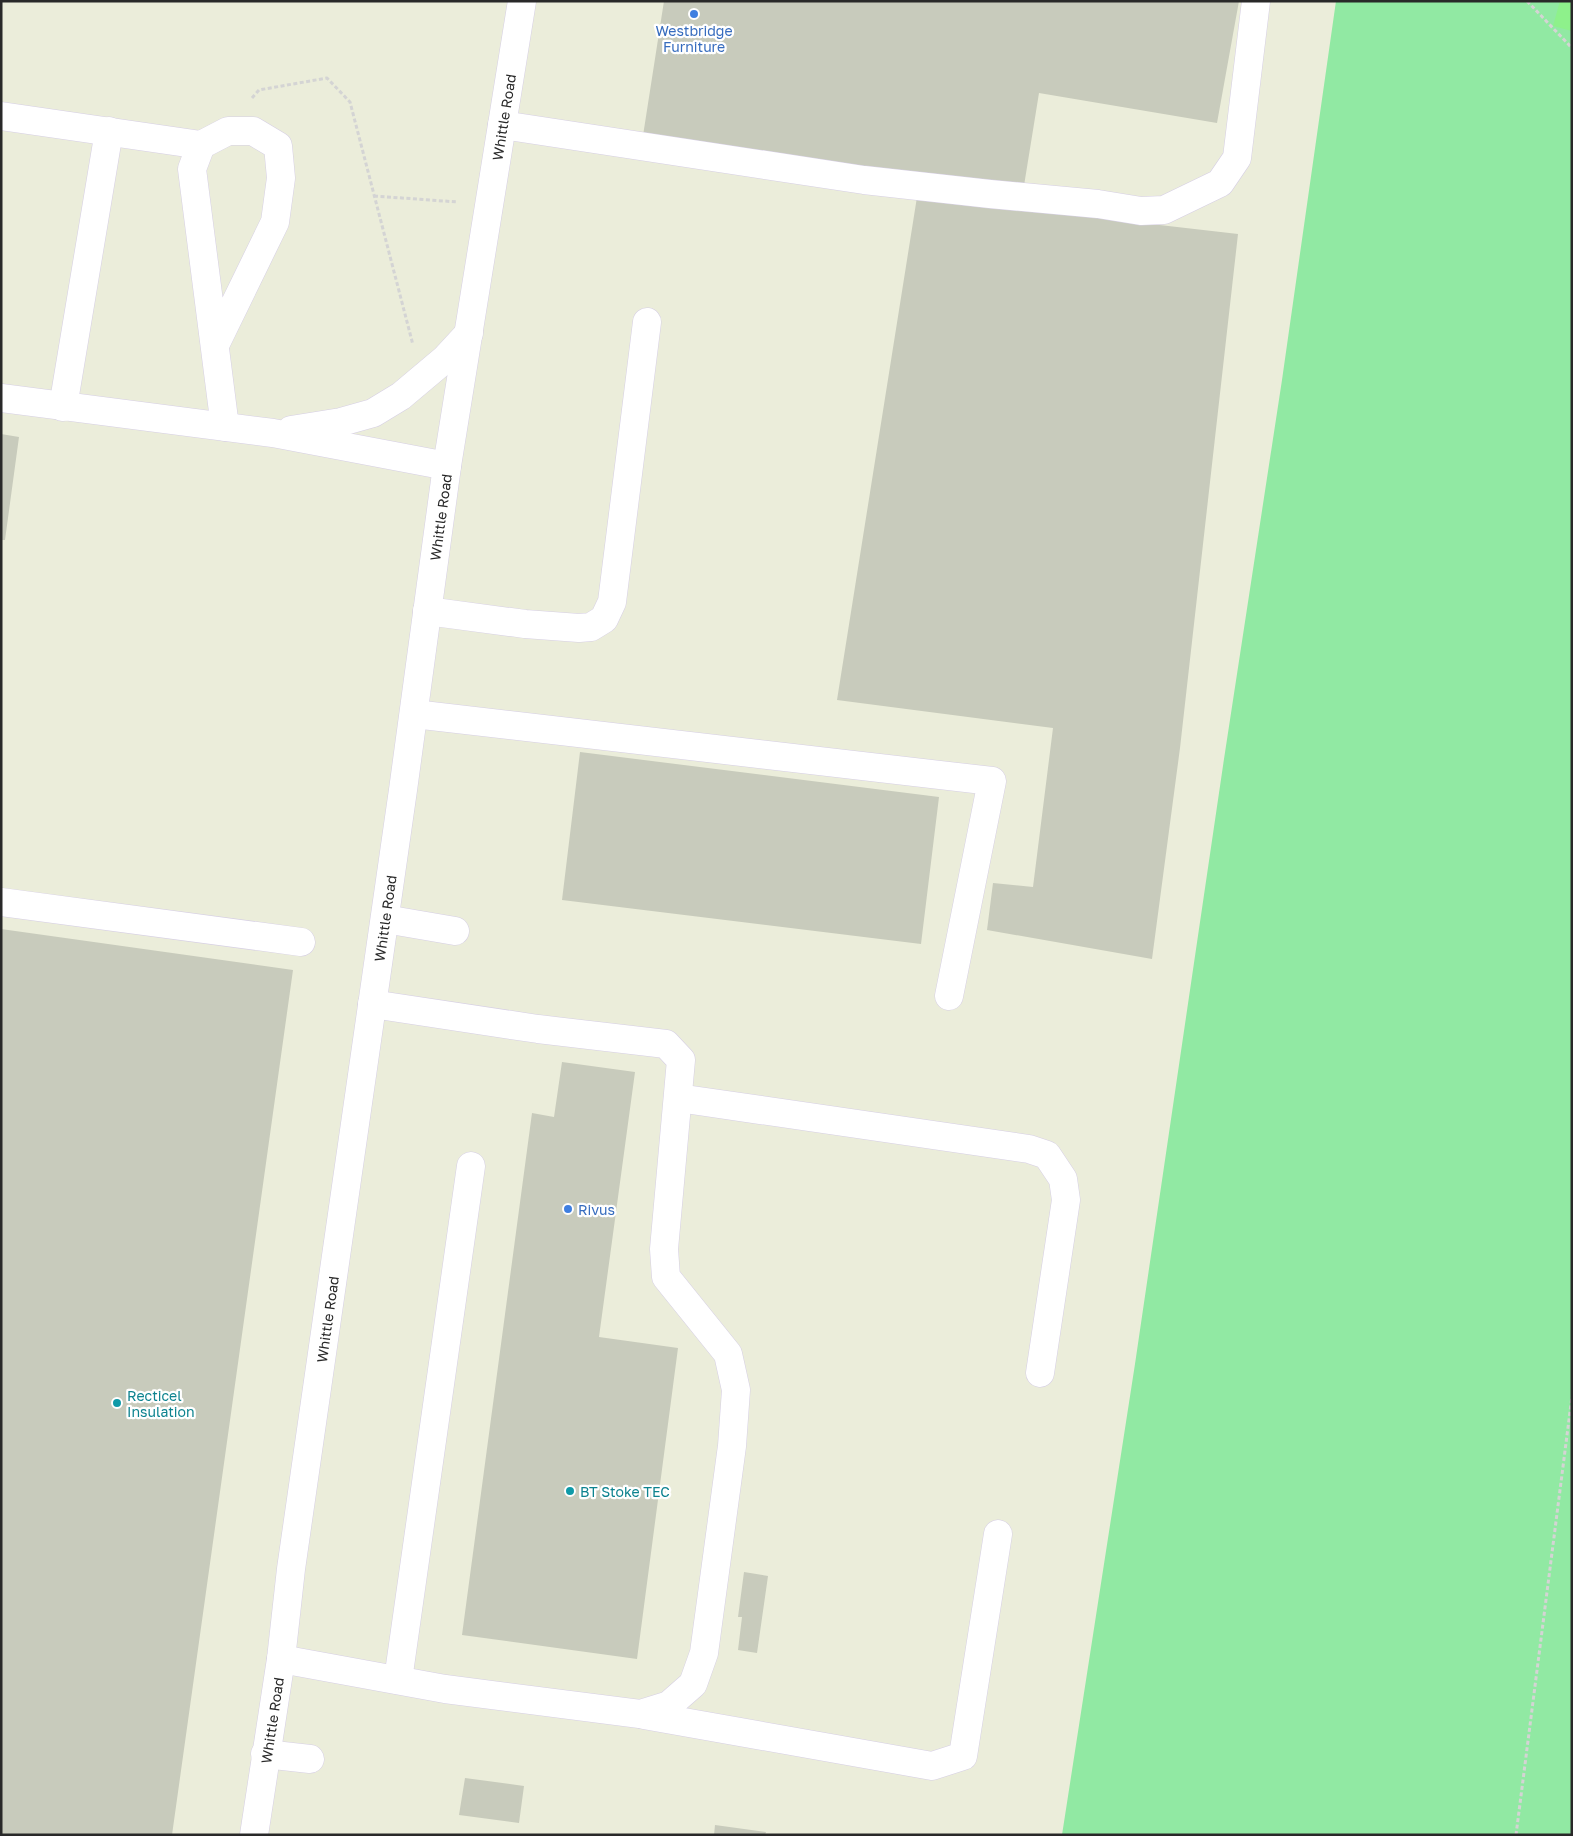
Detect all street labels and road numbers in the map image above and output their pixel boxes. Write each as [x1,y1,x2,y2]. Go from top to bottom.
street label: Whittle Road [488,73,519,162]
street label: Whittle Road [426,473,454,561]
street label: Whittle Road [370,874,399,963]
street label: Whittle Road [312,1275,342,1364]
street label: Whittle Road [257,1676,287,1765]

